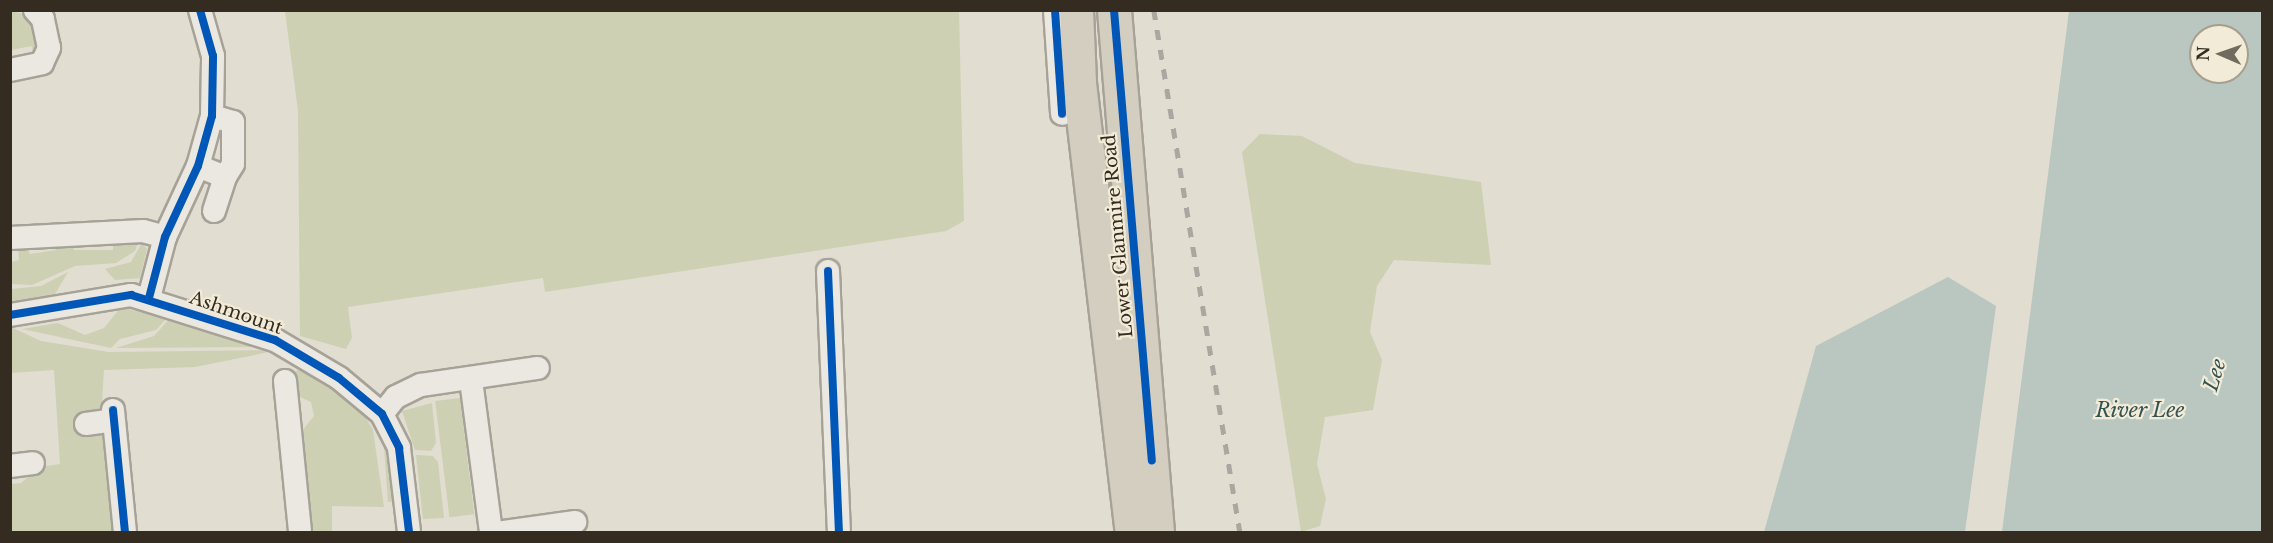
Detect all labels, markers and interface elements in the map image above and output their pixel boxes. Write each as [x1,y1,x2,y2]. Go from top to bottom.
north arrow [2189,24,2249,84]
text: N [2193,46,2213,61]
street label: Lower Glanmire Road [1098,133,1138,339]
street label: Ashmount [187,287,285,339]
water label: Lee [2199,356,2231,394]
water label: River Lee [2095,398,2185,422]

